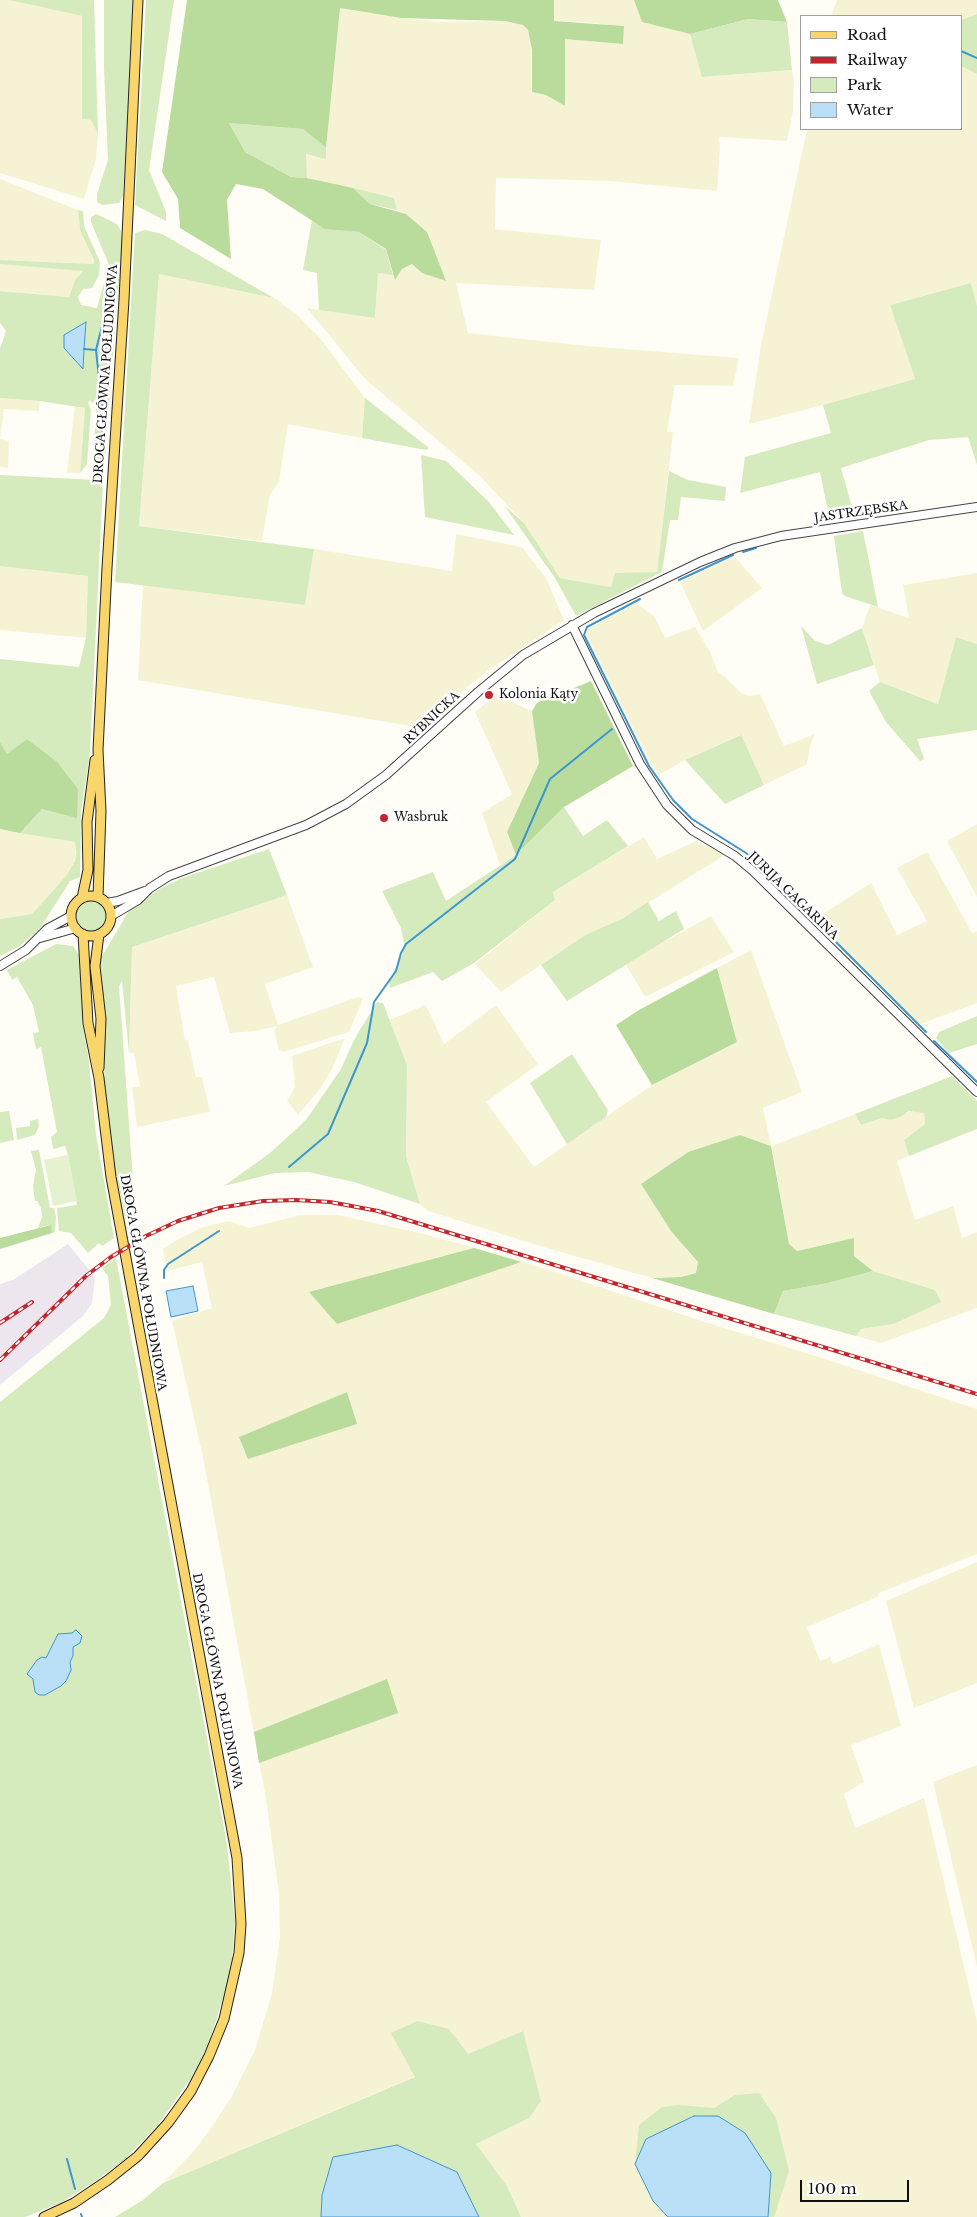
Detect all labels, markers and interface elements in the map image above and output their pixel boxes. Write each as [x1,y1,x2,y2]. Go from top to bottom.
legend [800,15,962,130]
text: Road [847,25,887,44]
text: Railway [847,50,907,69]
text: Park [847,75,882,94]
text: Water [847,100,893,119]
street label: DROGA GŁÓWNA POŁUDNIOWA [91,264,121,484]
street label: JASTRZĘBSKA [813,498,909,526]
place label: Kolonia Kąty [499,688,578,702]
street label: RYBNICKA [401,689,463,747]
marker: Kolonia Kąty [483,689,495,701]
place label: Wasbruk [394,811,448,825]
marker: Wasbruk [378,812,390,824]
street label: JURIJA GAGARINA [745,849,841,943]
street label: DROGA GŁÓWNA POŁUDNIOWA [117,1174,169,1392]
street label: DROGA GŁÓWNA POŁUDNIOWA [189,1572,245,1790]
scale bar [802,2170,911,2202]
text: 100 m [808,2179,857,2198]

